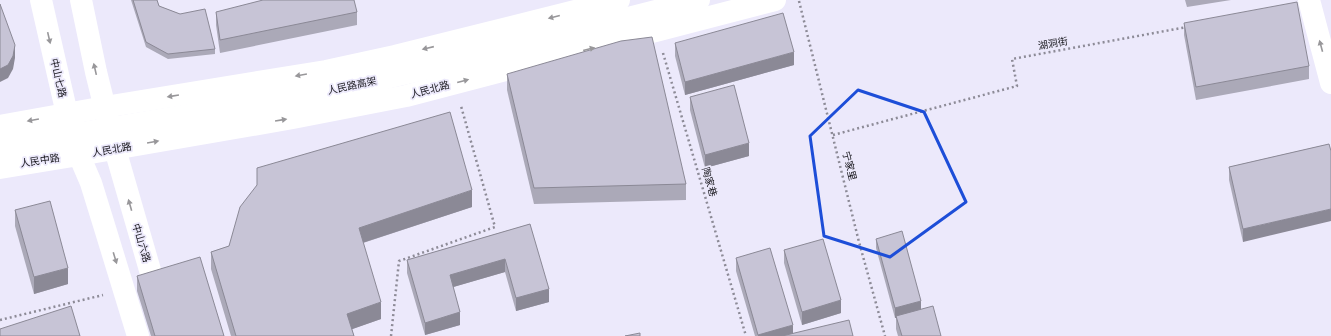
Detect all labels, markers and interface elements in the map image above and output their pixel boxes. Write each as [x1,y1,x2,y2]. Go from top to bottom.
one-way arrow [548,14,560,20]
one-way arrow [47,32,53,44]
street label: 湖洞街 [1037,35,1069,53]
one-way arrow [1318,39,1324,51]
one-way arrow [422,45,434,51]
one-way arrow [583,45,595,51]
street label: 中山七路 [48,57,68,99]
one-way arrow [92,63,98,76]
one-way arrow [295,72,307,78]
street label: 人民路高架 [326,75,378,97]
one-way arrow [457,78,469,84]
street label: 人民北路 [409,79,451,101]
one-way arrow [166,93,179,99]
one-way arrow [27,117,39,123]
one-way arrow [275,117,287,123]
one-way arrow [147,139,159,145]
street label: 人民北路 [91,141,133,159]
street label: 宁家里 [840,150,858,182]
street label: 人民中路 [19,152,61,170]
street label: 陶家巷 [699,166,719,198]
one-way arrow [127,198,133,210]
street label: 中山六路 [129,222,153,264]
one-way arrow [112,253,118,265]

